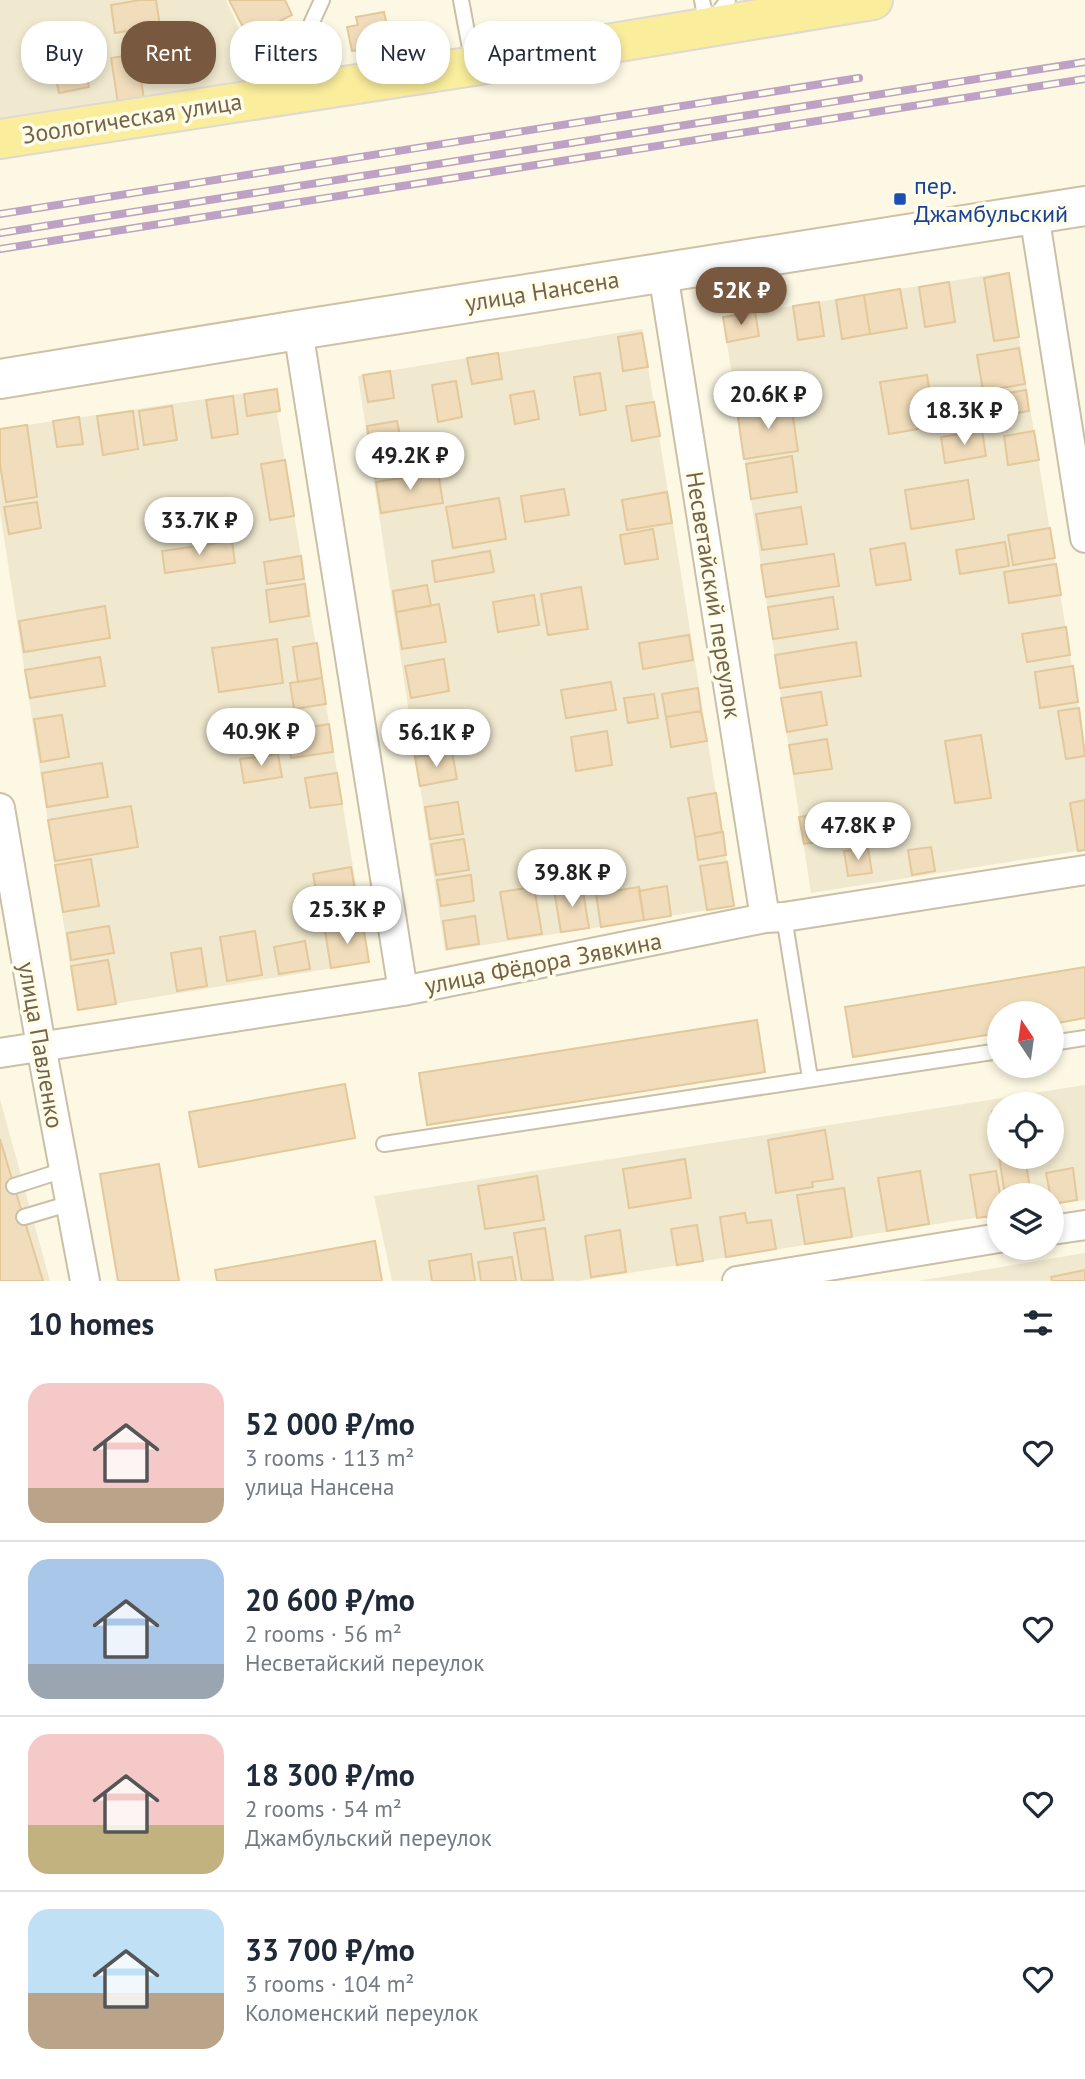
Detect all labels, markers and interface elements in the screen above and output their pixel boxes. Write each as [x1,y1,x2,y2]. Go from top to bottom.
chip: Buy [21,21,107,84]
chip: Rent [121,21,216,84]
chip: Filters [230,21,342,84]
chip: New [356,21,450,84]
chip: Apartment [464,21,621,84]
street label: Зоологическая улица [20,85,244,151]
place label: пер. Джамбульский [914,170,1068,229]
marker: пер. Джамбульский [892,191,908,207]
street label: улица Нансена [463,264,621,318]
pin: 52K ₽ [692,268,790,327]
text: 52K ₽ [712,275,770,304]
pin: 20.6K ₽ [703,372,833,431]
text: 20.6K ₽ [729,379,807,408]
pin: 18.3K ₽ [899,388,1029,447]
text: 18.3K ₽ [925,395,1003,424]
pin: 49.2K ₽ [345,433,475,492]
text: 49.2K ₽ [371,440,449,469]
street label: Несветайский переулок [679,469,749,721]
pin: 33.7K ₽ [134,498,264,557]
text: 33.7K ₽ [160,505,238,534]
pin: 40.9K ₽ [196,708,326,768]
pin: 56.1K ₽ [371,710,501,769]
text: 40.9K ₽ [222,716,300,745]
text: 56.1K ₽ [397,717,475,746]
pin: 47.8K ₽ [793,802,923,862]
text: 47.8K ₽ [821,810,895,839]
pin: 39.8K ₽ [507,850,637,909]
text: 39.8K ₽ [533,857,611,886]
pin: 25.3K ₽ [282,886,412,946]
text: 25.3K ₽ [308,894,386,923]
street label: улица Фёдора Зявкина [422,925,664,1001]
street label: улица Павленко [11,959,71,1131]
north arrow [987,1001,1064,1078]
map controls [987,1001,1064,1260]
button: locate [987,1092,1064,1169]
button: layers [987,1183,1064,1260]
text: 10 homes [28,1304,154,1343]
icon: filters [1019,1304,1057,1342]
text: 52 000 ₽/mo [245,1404,415,1443]
icon: home [84,1411,168,1495]
icon: heart [1019,1434,1057,1472]
text: 3 rooms · 113 m² [245,1443,414,1472]
text: улица Нансена [245,1472,394,1501]
text: 20 600 ₽/mo [245,1580,415,1619]
icon: home [84,1587,168,1671]
icon: heart [1019,1610,1057,1648]
text: 2 rooms · 56 m² [245,1619,402,1648]
text: Несветайский переулок [245,1648,484,1677]
text: 18 300 ₽/mo [245,1755,415,1794]
icon: home [84,1762,168,1846]
icon: heart [1019,1785,1057,1823]
text: 2 rooms · 54 m² [245,1794,402,1823]
text: Джамбульский переулок [245,1823,492,1852]
text: 33 700 ₽/mo [245,1930,415,1969]
icon: home [84,1937,168,2021]
icon: heart [1019,1960,1057,1998]
text: 3 rooms · 104 m² [245,1969,414,1998]
text: Коломенский переулок [245,1998,478,2027]

